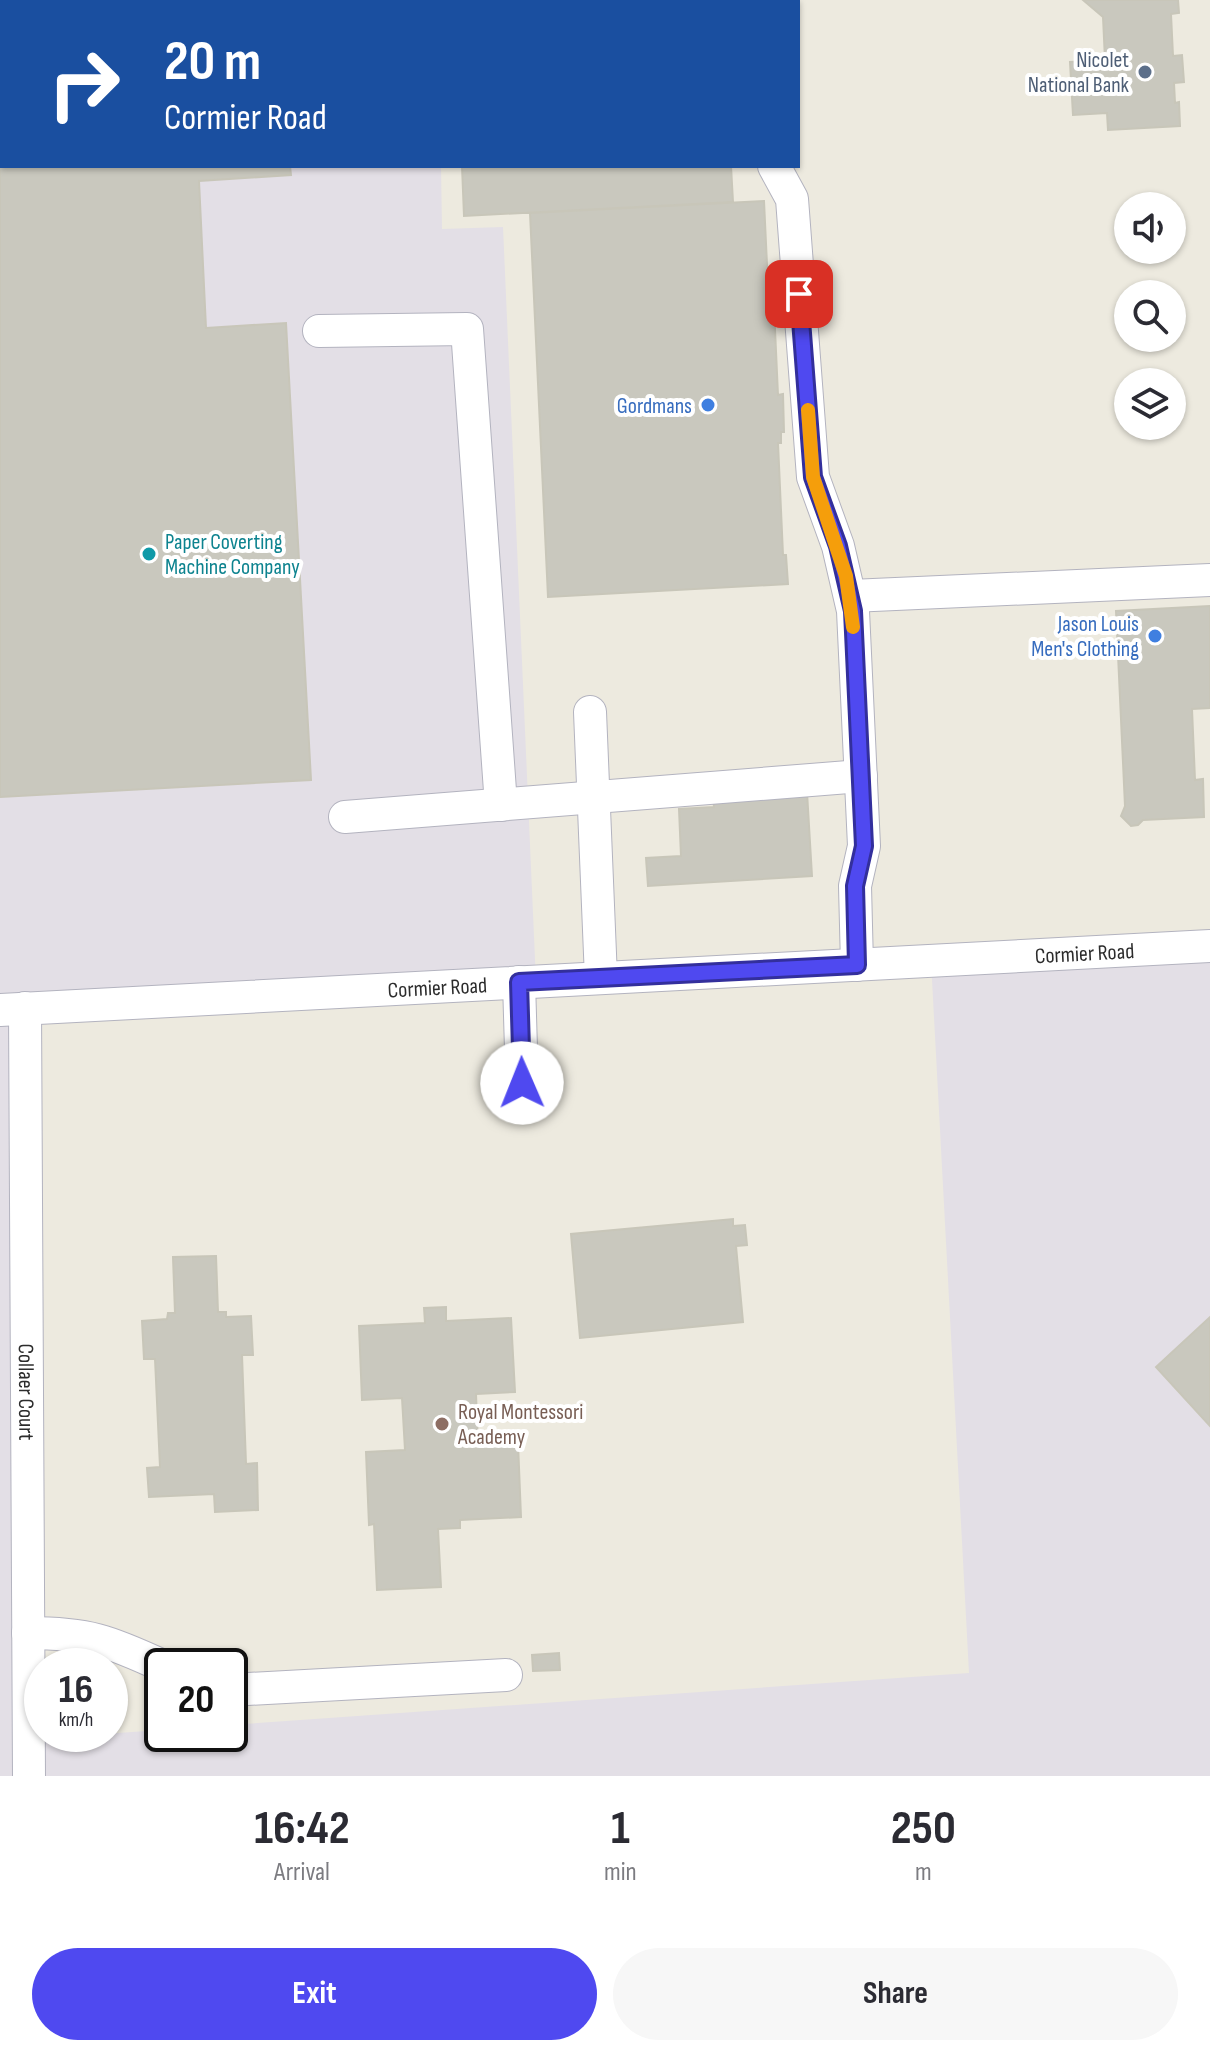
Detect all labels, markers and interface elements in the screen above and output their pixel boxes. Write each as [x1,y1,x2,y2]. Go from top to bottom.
text: 20 m [164,29,261,96]
icon: right [32,32,136,136]
place label: Nicolet National Bank [1028,47,1130,99]
marker: Nicolet National Bank [1136,63,1154,81]
text: Cormier Road [164,97,327,140]
map controls [1114,192,1186,440]
button: sound [1114,192,1186,264]
pin [765,260,833,328]
icon: arrive [777,272,821,316]
button: search [1114,280,1186,352]
button: layers [1114,368,1186,440]
place label: Gordmans [617,393,692,420]
marker: Gordmans [699,396,717,414]
place label: Paper Coverting Machine Company [165,529,300,581]
marker: Paper Coverting Machine Company [140,545,158,563]
place label: Jason Louis Men's Clothing [1031,611,1139,663]
marker: Jason Louis Men's Clothing [1146,627,1164,645]
street label: Cormier Road [1034,938,1135,970]
street label: Cormier Road [387,972,488,1004]
position arrow [480,1041,564,1125]
street label: Collaer Court [12,1343,39,1441]
place label: Royal Montessori Academy [457,1399,583,1451]
marker: Royal Montessori Academy [433,1415,451,1433]
speed limit sign: 20 [144,1648,248,1752]
text: 16 [59,1666,93,1714]
text: km/h [59,1708,93,1732]
text: 16:42 [254,1800,350,1857]
text: 1 [611,1800,630,1857]
text: 250 [891,1800,956,1857]
text: Arrival [274,1857,330,1888]
text: min [604,1857,637,1888]
text: m [915,1857,932,1888]
button: Exit [32,1948,597,2040]
button: Share [613,1948,1178,2040]

